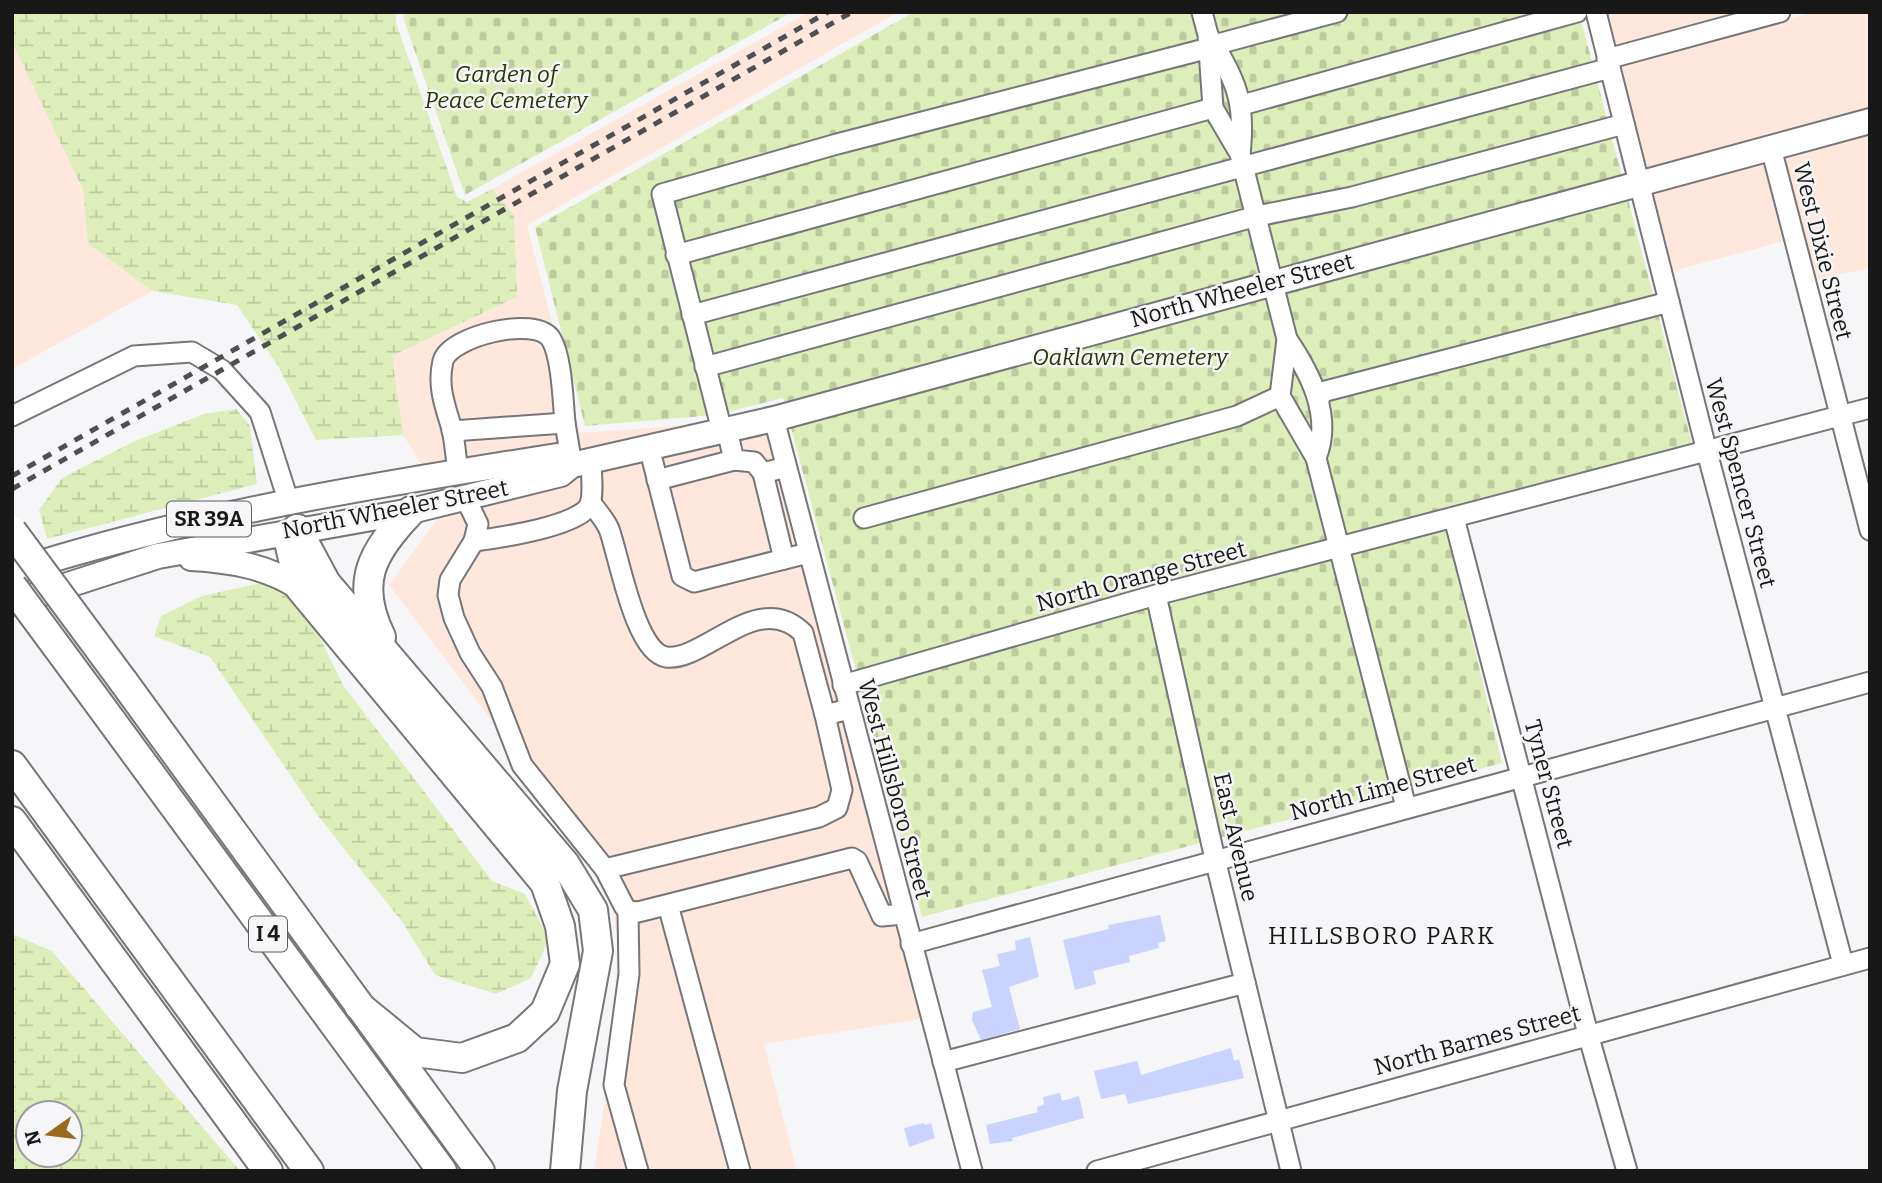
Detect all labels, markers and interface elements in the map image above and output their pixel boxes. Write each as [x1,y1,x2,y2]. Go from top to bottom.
park label: Garden of Peace Cemetery [425,60,589,114]
street label: West Dixie Street [1787,159,1859,343]
street label: North Wheeler Street [1127,247,1357,333]
park label: Oaklawn Cemetery [1032,343,1229,371]
street label: West Spencer Street [1700,375,1782,591]
street label: North Wheeler Street [279,473,511,545]
road number: SR 39A [167,502,251,536]
street label: North Orange Street [1033,534,1249,618]
street label: West Hillsboro Street [852,676,938,902]
street label: Tyner Street [1518,717,1580,851]
street label: North Lime Street [1287,750,1479,826]
street label: East Avenue [1208,770,1264,904]
road number: I 4 [249,916,287,951]
district label: HILLSBORO PARK [1268,922,1496,950]
street label: North Barnes Street [1371,999,1583,1081]
north arrow [14,1099,84,1169]
text: N [20,1128,46,1148]

